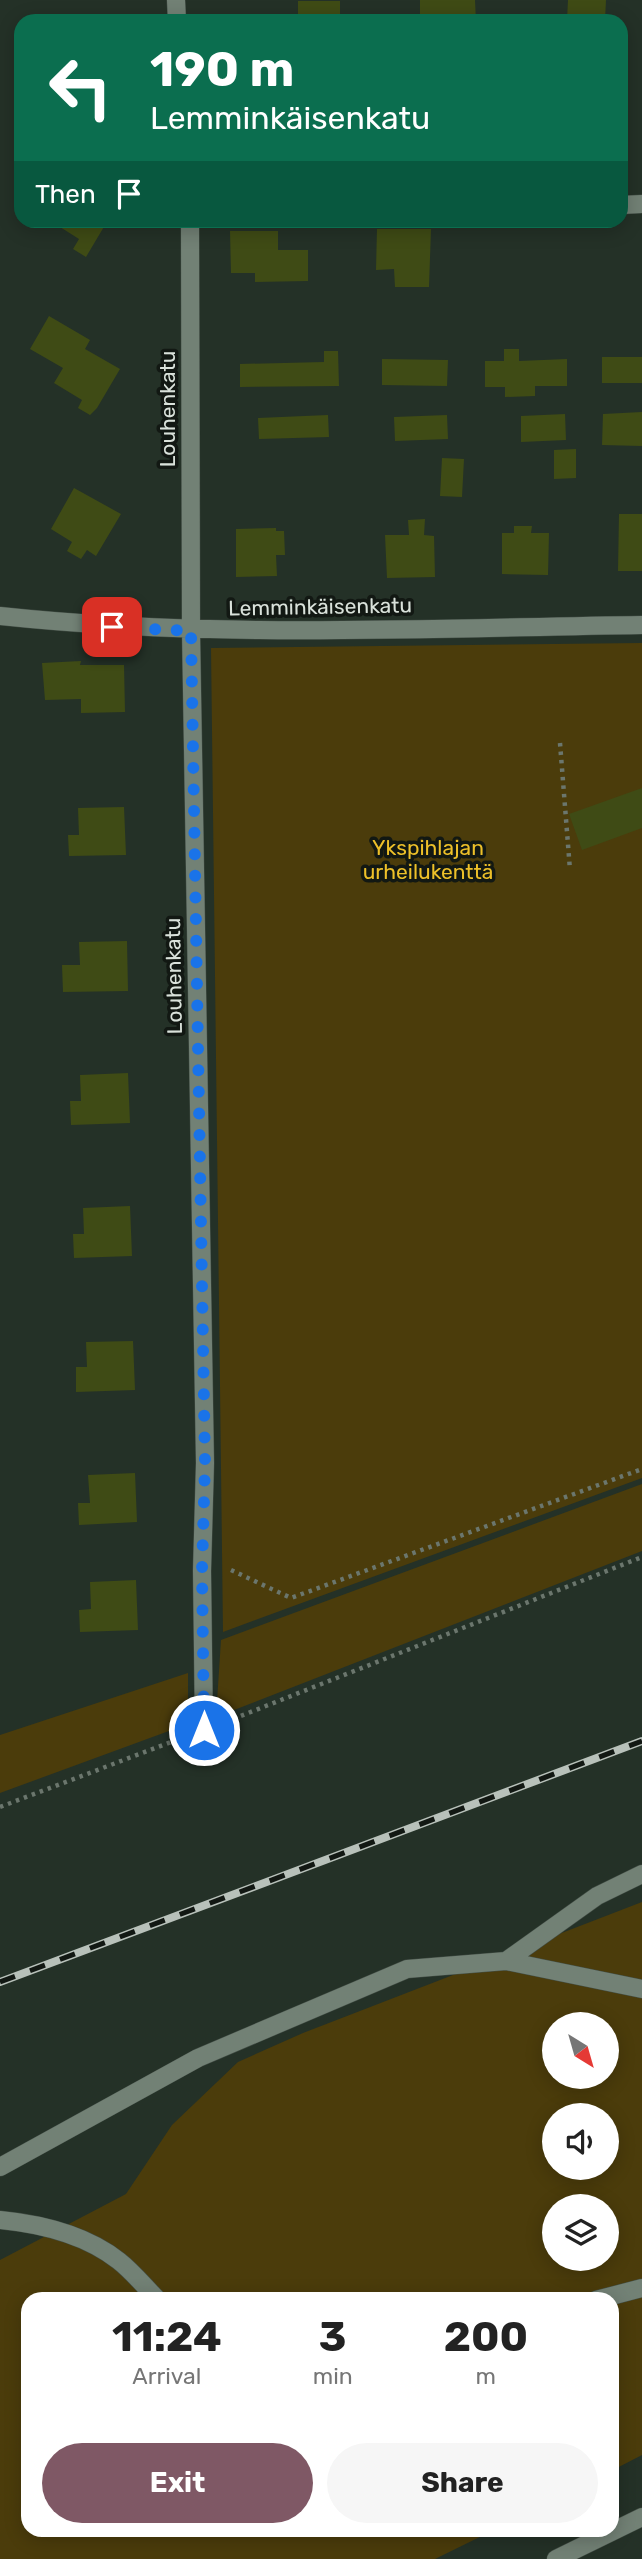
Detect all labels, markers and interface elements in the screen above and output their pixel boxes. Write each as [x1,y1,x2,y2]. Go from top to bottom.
text: 190 m [150,40,294,98]
icon: left [35,42,126,133]
text: Lemminkäisenkatu [150,99,430,137]
icon: arrive [110,175,148,213]
text: Then [35,179,96,210]
street label: Louhenkatu [155,351,180,467]
street label: Lemminkäisenkatu [228,592,412,621]
pin [82,597,142,657]
icon: arrive [93,608,131,646]
park label: Ykspihlajan urheilukenttä [363,835,493,884]
street label: Louhenkatu [160,918,187,1034]
position arrow [167,1693,241,1767]
north arrow [542,2012,620,2090]
map controls [542,2012,619,2271]
button: sound [542,2103,619,2180]
button: layers [542,2194,619,2271]
text: 11:24 [112,2312,222,2362]
text: 3 [319,2312,347,2362]
text: 200 [444,2312,528,2362]
text: Arrival [132,2362,201,2390]
text: min [313,2362,353,2390]
text: m [476,2362,496,2390]
button: Exit [42,2443,313,2523]
button: Share [327,2443,598,2523]

